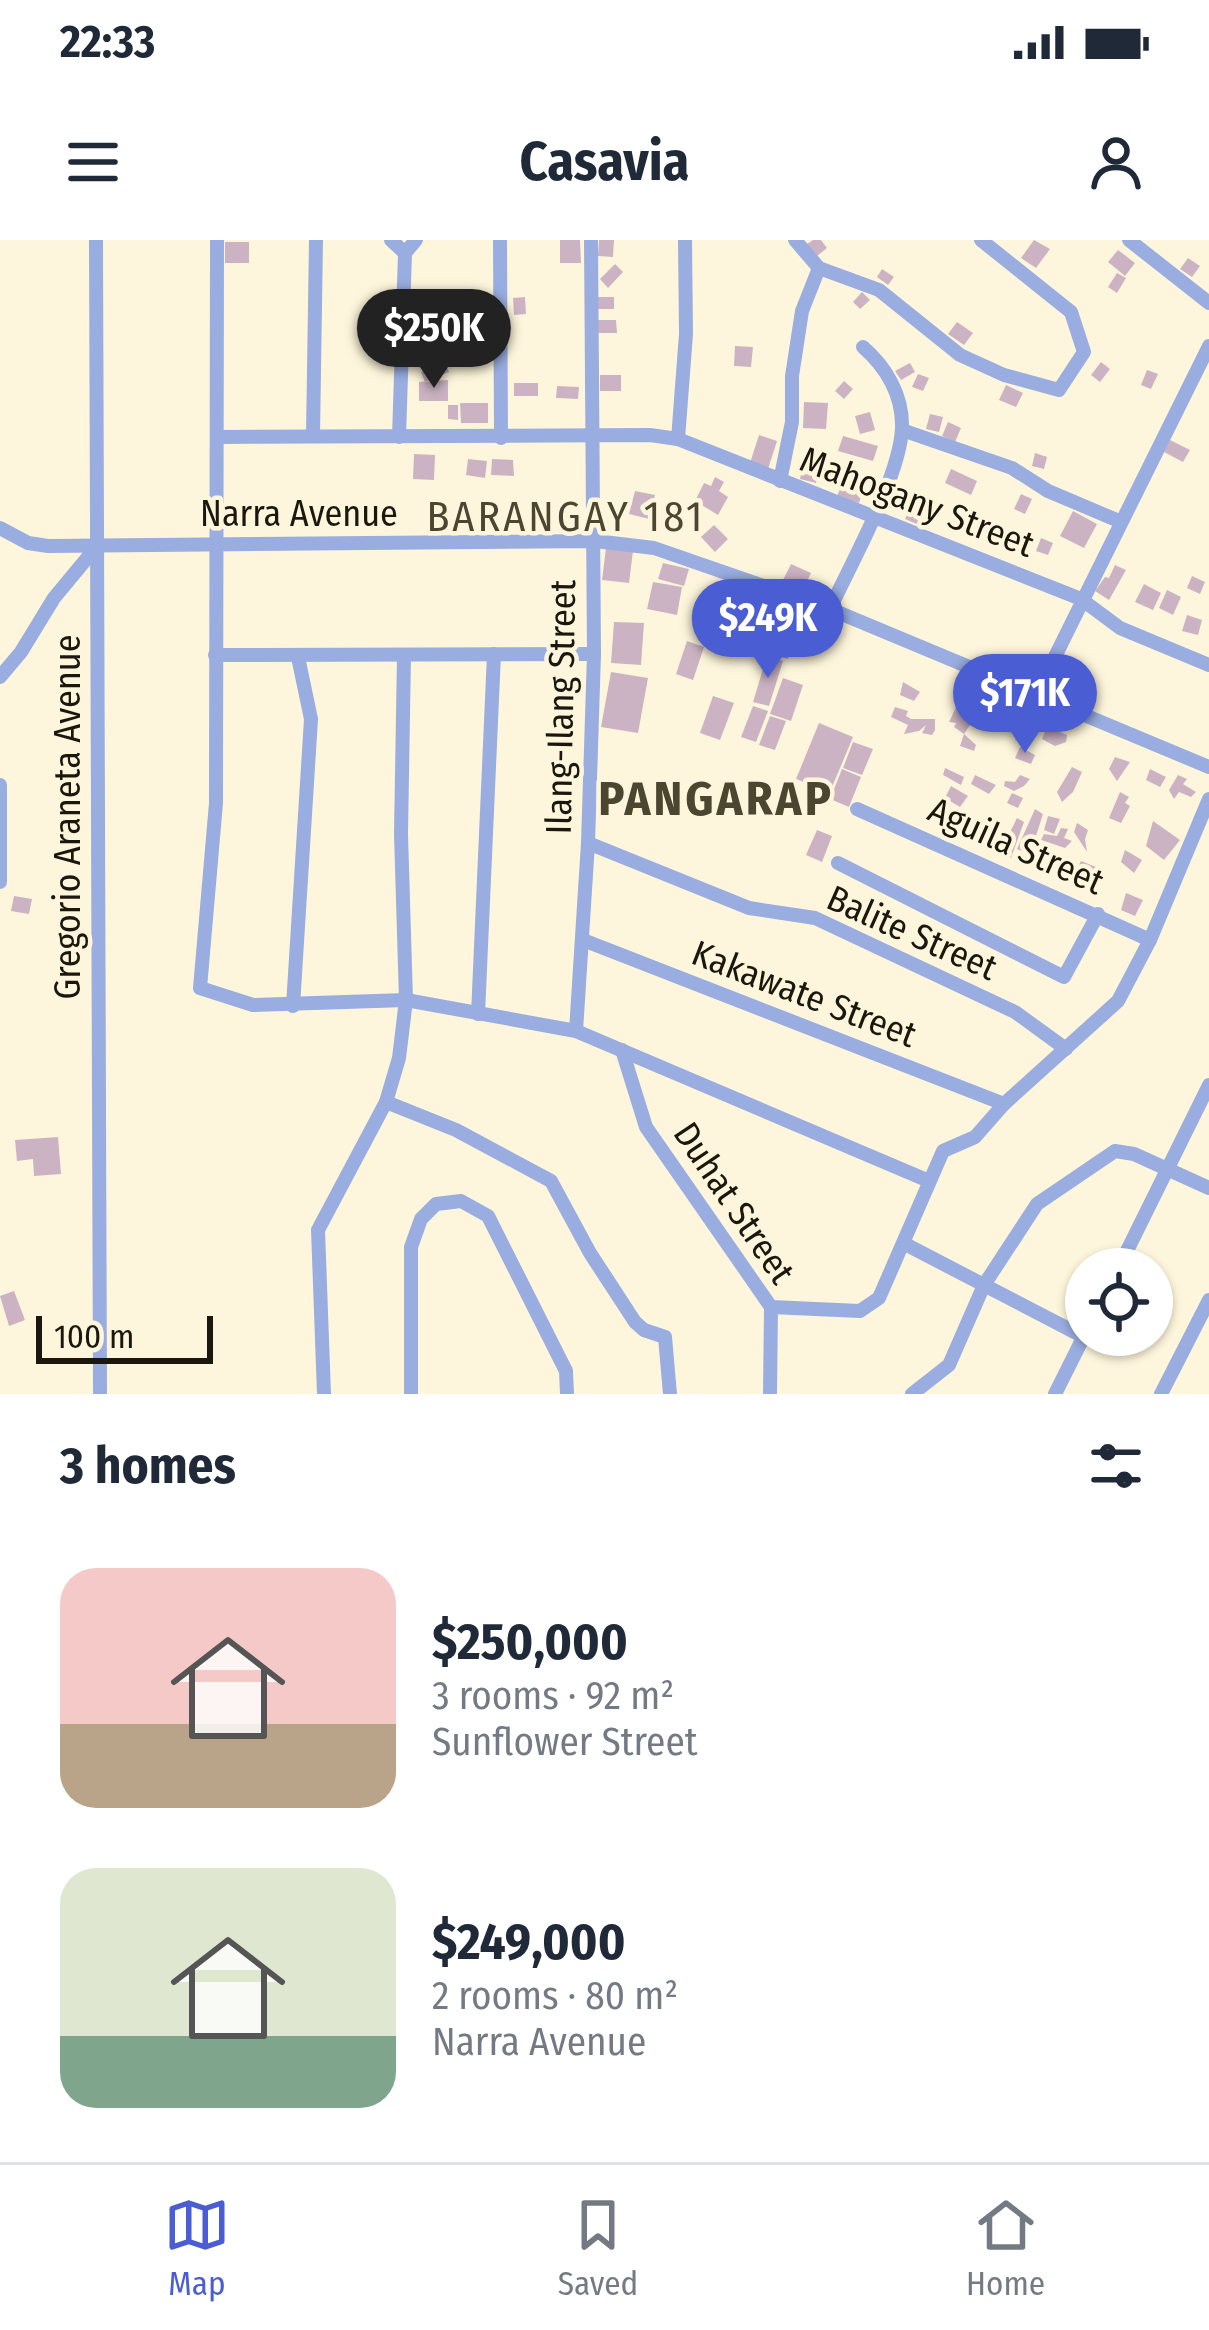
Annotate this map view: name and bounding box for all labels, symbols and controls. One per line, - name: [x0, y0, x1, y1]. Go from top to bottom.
- text: 22:33: [60, 15, 155, 69]
- icon: menu: [60, 129, 126, 195]
- icon: person: [1083, 129, 1149, 195]
- text: Casavia: [520, 130, 689, 194]
- pin: $250K: [350, 289, 518, 391]
- text: $250K: [384, 305, 484, 351]
- street label: Mahogany Street: [794, 437, 1040, 567]
- street label: Narra Avenue: [200, 492, 398, 536]
- district label: BARANGAY 181: [427, 492, 705, 542]
- street label: Ilang-Ilang Street: [537, 579, 585, 835]
- pin: $249K: [684, 579, 852, 681]
- text: $249K: [719, 595, 817, 641]
- street label: Gregorio Araneta Avenue: [46, 635, 90, 999]
- pin: $171K: [941, 654, 1109, 756]
- text: $171K: [980, 670, 1070, 716]
- district label: PANGARAP: [598, 770, 834, 828]
- street label: Aguila Street: [921, 788, 1111, 904]
- street label: Balite Street: [820, 876, 1004, 990]
- street label: Kakawate Street: [686, 931, 923, 1057]
- street label: Duhat Street: [664, 1114, 804, 1292]
- map controls: [1065, 1248, 1173, 1356]
- button: locate: [1065, 1248, 1173, 1356]
- scale bar: [36, 1310, 213, 1363]
- text: 100 m: [54, 1317, 134, 1357]
- icon: filters: [1083, 1433, 1149, 1499]
- text: 3 homes: [60, 1435, 236, 1497]
- text: $250,000: [432, 1611, 628, 1673]
- icon: home: [156, 1616, 300, 1760]
- text: 3 rooms · 92 m²: [432, 1673, 674, 1719]
- text: Sunflower Street: [432, 1719, 697, 1765]
- text: $249,000: [432, 1911, 626, 1973]
- icon: home: [156, 1916, 300, 2060]
- text: 2 rooms · 80 m²: [432, 1973, 678, 2019]
- text: Narra Avenue: [432, 2019, 646, 2065]
- tab: Map: [164, 2192, 230, 2304]
- tab: Saved: [558, 2192, 638, 2304]
- tab: Home: [966, 2192, 1045, 2304]

